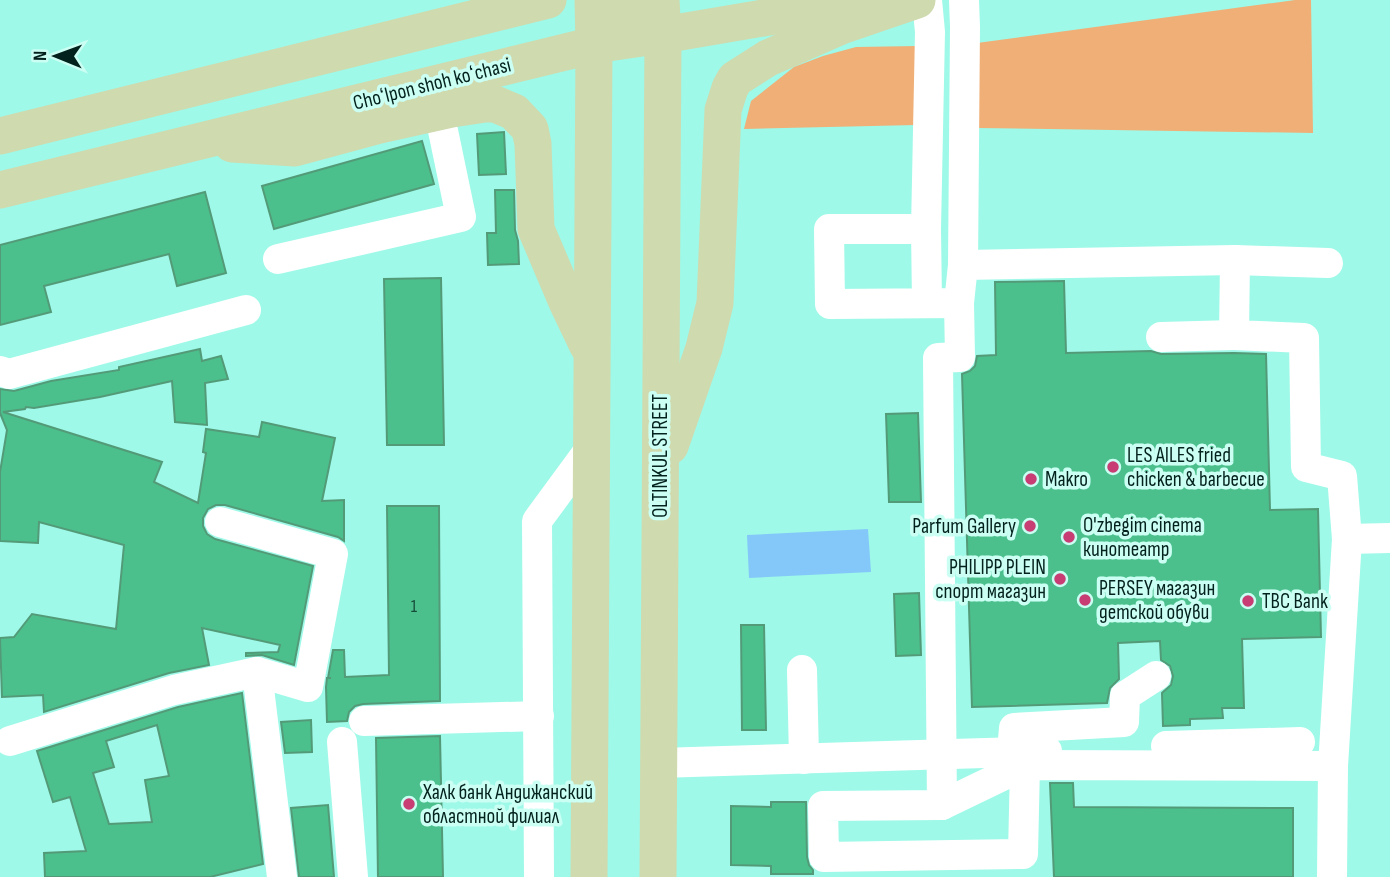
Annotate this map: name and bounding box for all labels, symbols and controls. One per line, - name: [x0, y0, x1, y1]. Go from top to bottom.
- north arrow: [21, 21, 91, 91]
- text: N: [29, 50, 52, 61]
- street label: Choʻlpon shoh koʻchasi: [351, 52, 513, 116]
- street label: OLTINKUL STREET: [648, 393, 673, 518]
- place label: LES AILES fried chicken & barbecue: [1127, 443, 1265, 492]
- marker: LES AILES fried chicken & barbecue: [1105, 459, 1121, 475]
- place label: Makro: [1045, 467, 1088, 492]
- marker: Makro: [1023, 471, 1039, 487]
- place label: O'zbegim cinema кинотеатр: [1083, 513, 1202, 562]
- place label: Parfum Gallery: [912, 514, 1016, 539]
- marker: Parfum Gallery: [1022, 518, 1038, 534]
- marker: O'zbegim cinema кинотеатр: [1061, 529, 1077, 545]
- place label: PHILIPP PLEIN спорт магазин: [935, 555, 1046, 604]
- marker: PHILIPP PLEIN спорт магазин: [1052, 571, 1068, 587]
- place label: PERSEY магазин детской обуви: [1099, 576, 1215, 625]
- place label: TBC Bank: [1262, 589, 1328, 614]
- marker: PERSEY магазин детской обуви: [1077, 592, 1093, 608]
- marker: TBC Bank: [1240, 593, 1256, 609]
- house number: 1: [411, 596, 418, 617]
- place label: Халк банк Андижанский областной филиал: [422, 780, 593, 829]
- marker: Халк банк Андижанский областной филиал: [401, 796, 417, 812]

